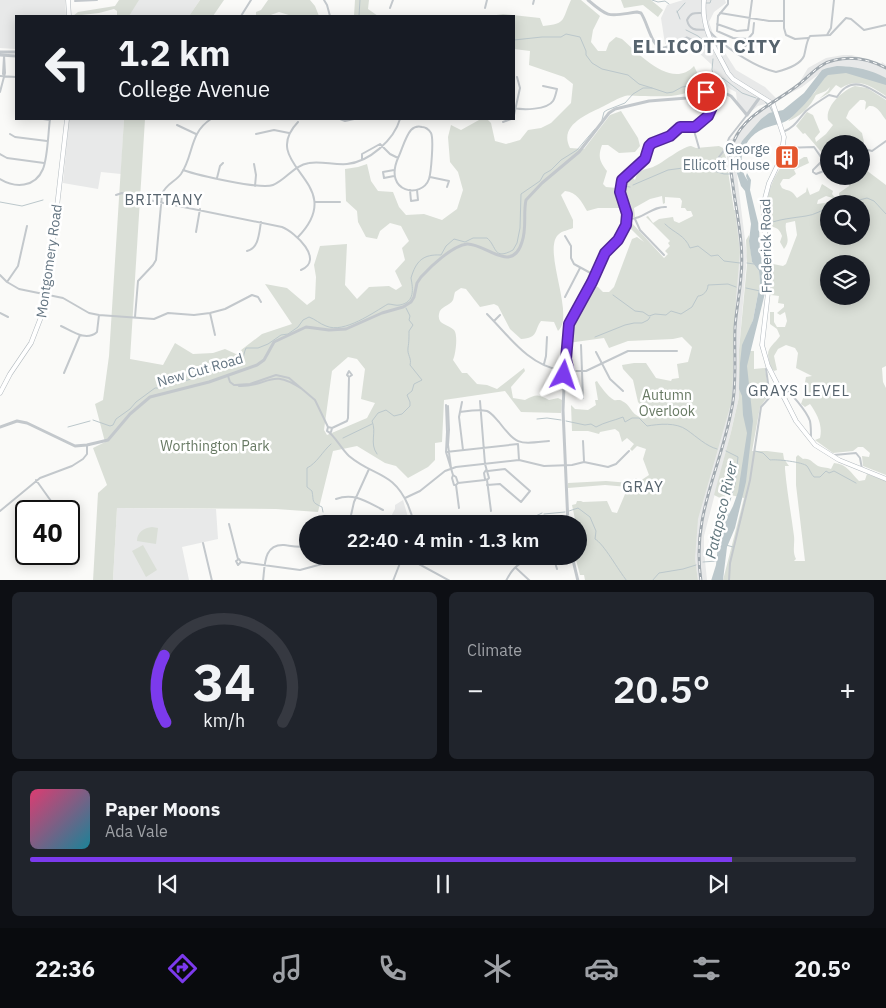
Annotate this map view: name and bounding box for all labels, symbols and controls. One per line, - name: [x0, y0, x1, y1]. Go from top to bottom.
- text: 1.2 km: [118, 30, 231, 76]
- district label: ELLICOTT CITY: [632, 34, 782, 58]
- icon: left: [35, 35, 100, 100]
- pin: [685, 71, 727, 113]
- text: College Avenue: [118, 74, 270, 103]
- icon: arrive: [692, 78, 720, 106]
- map controls: [820, 135, 870, 305]
- button: sound: [820, 135, 870, 185]
- place label: George Ellicott House: [683, 140, 770, 174]
- building icon: George Ellicott House: [774, 144, 800, 170]
- district label: BRITTANY: [125, 190, 203, 209]
- button: search: [820, 195, 870, 245]
- street label: Frederick Road: [756, 199, 776, 293]
- street label: Montgomery Road: [32, 203, 66, 319]
- button: layers: [820, 255, 870, 305]
- position arrow: [537, 348, 589, 400]
- street label: New Cut Road: [155, 349, 245, 391]
- district label: GRAYS LEVEL: [748, 381, 850, 400]
- park label: Autumn Overlook: [639, 386, 696, 420]
- park label: Worthington Park: [160, 437, 270, 455]
- water label: Patapsco River: [701, 459, 742, 560]
- district label: GRAY: [622, 477, 664, 496]
- speed limit sign: 40: [15, 500, 80, 565]
- text: 22:40 · 4 min · 1.3 km: [347, 528, 539, 552]
- text: Climate: [467, 640, 522, 660]
- text: 34: [193, 648, 256, 715]
- text: 20.5°: [613, 664, 710, 713]
- text: −: [467, 671, 484, 708]
- text: +: [839, 671, 856, 708]
- text: km/h: [204, 709, 246, 732]
- text: Paper Moons: [105, 797, 220, 821]
- text: Ada Vale: [105, 821, 168, 841]
- icon: previous: [154, 870, 182, 898]
- icon: pause: [429, 870, 457, 898]
- icon: next: [704, 870, 732, 898]
- icon: directions: [165, 951, 200, 986]
- icon: music: [270, 951, 305, 986]
- icon: phone: [375, 951, 410, 986]
- icon: climate: [480, 951, 515, 986]
- icon: car: [584, 951, 619, 986]
- icon: filters: [689, 951, 724, 986]
- text: 22:36: [35, 954, 95, 983]
- text: 20.5°: [794, 954, 851, 983]

